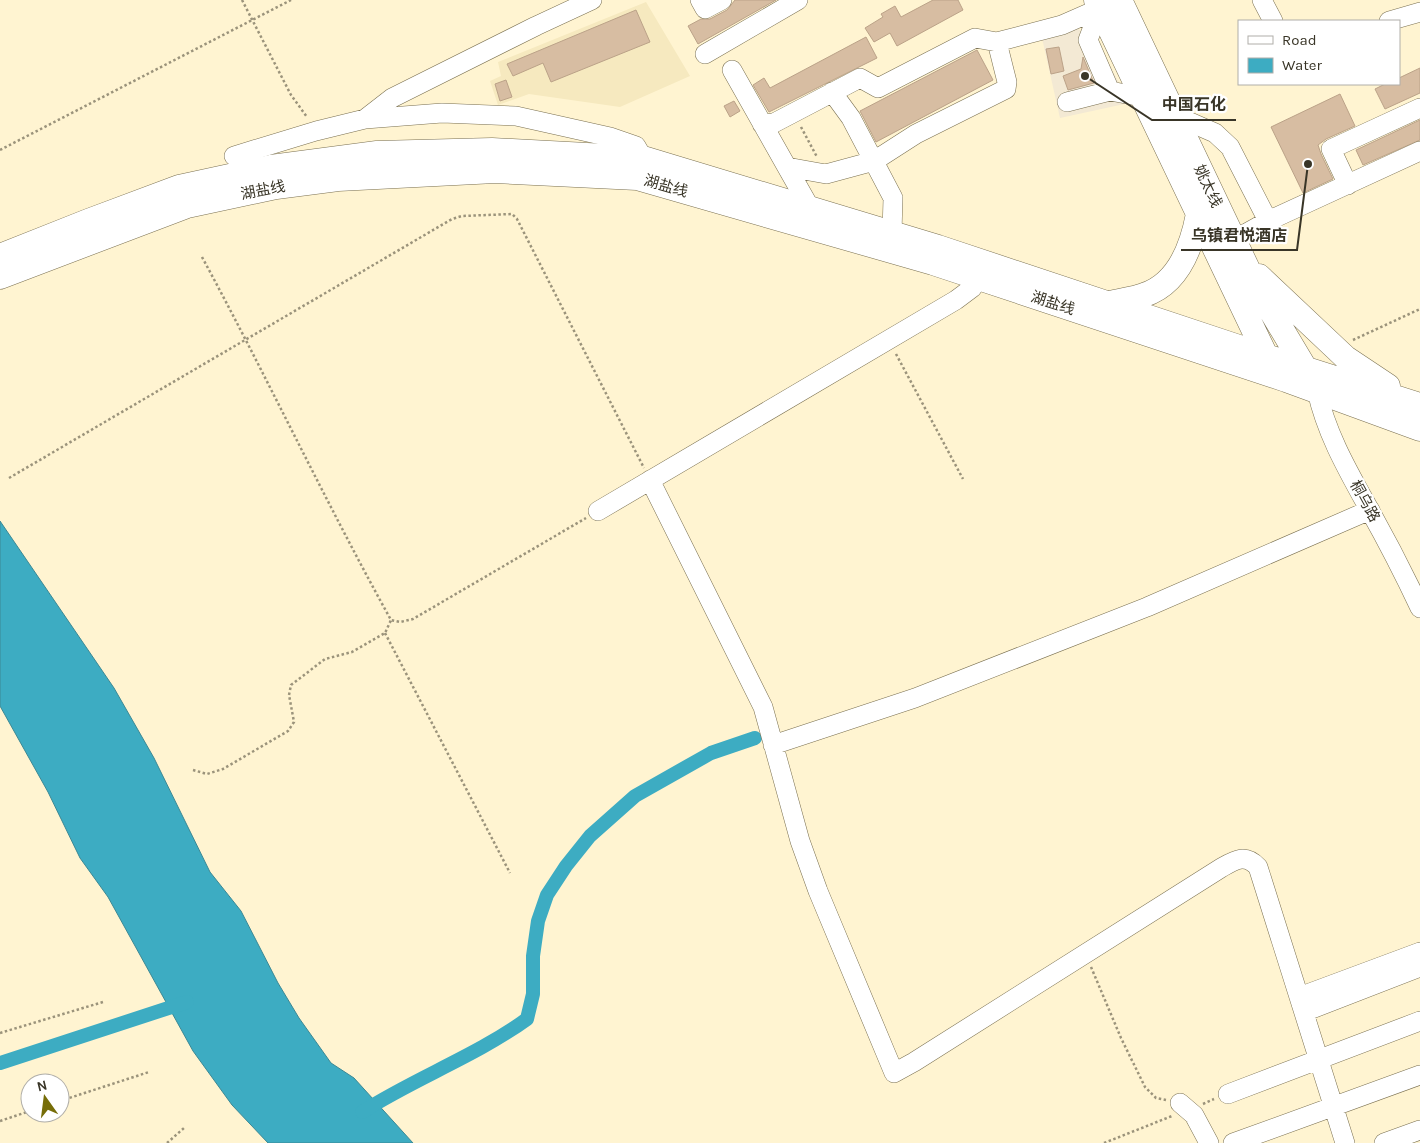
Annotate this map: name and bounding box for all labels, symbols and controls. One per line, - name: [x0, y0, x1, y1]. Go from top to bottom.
- legend: [1238, 20, 1400, 85]
- text: Road: [1282, 31, 1317, 49]
- text: Water: [1282, 56, 1323, 74]
- callout: 中国石化: [1152, 89, 1236, 120]
- text: 中国石化: [1162, 95, 1226, 114]
- street label: 姚太线: [1190, 162, 1226, 210]
- street label: 湖盐线: [642, 171, 690, 201]
- street label: 湖盐线: [239, 177, 287, 203]
- callout: 乌镇君悦酒店: [1181, 219, 1297, 250]
- text: 乌镇君悦酒店: [1191, 226, 1287, 245]
- street label: 湖盐线: [1029, 287, 1077, 319]
- street label: 桐乌路: [1346, 477, 1384, 525]
- north arrow: [20, 1073, 70, 1123]
- text: N: [35, 1076, 49, 1095]

